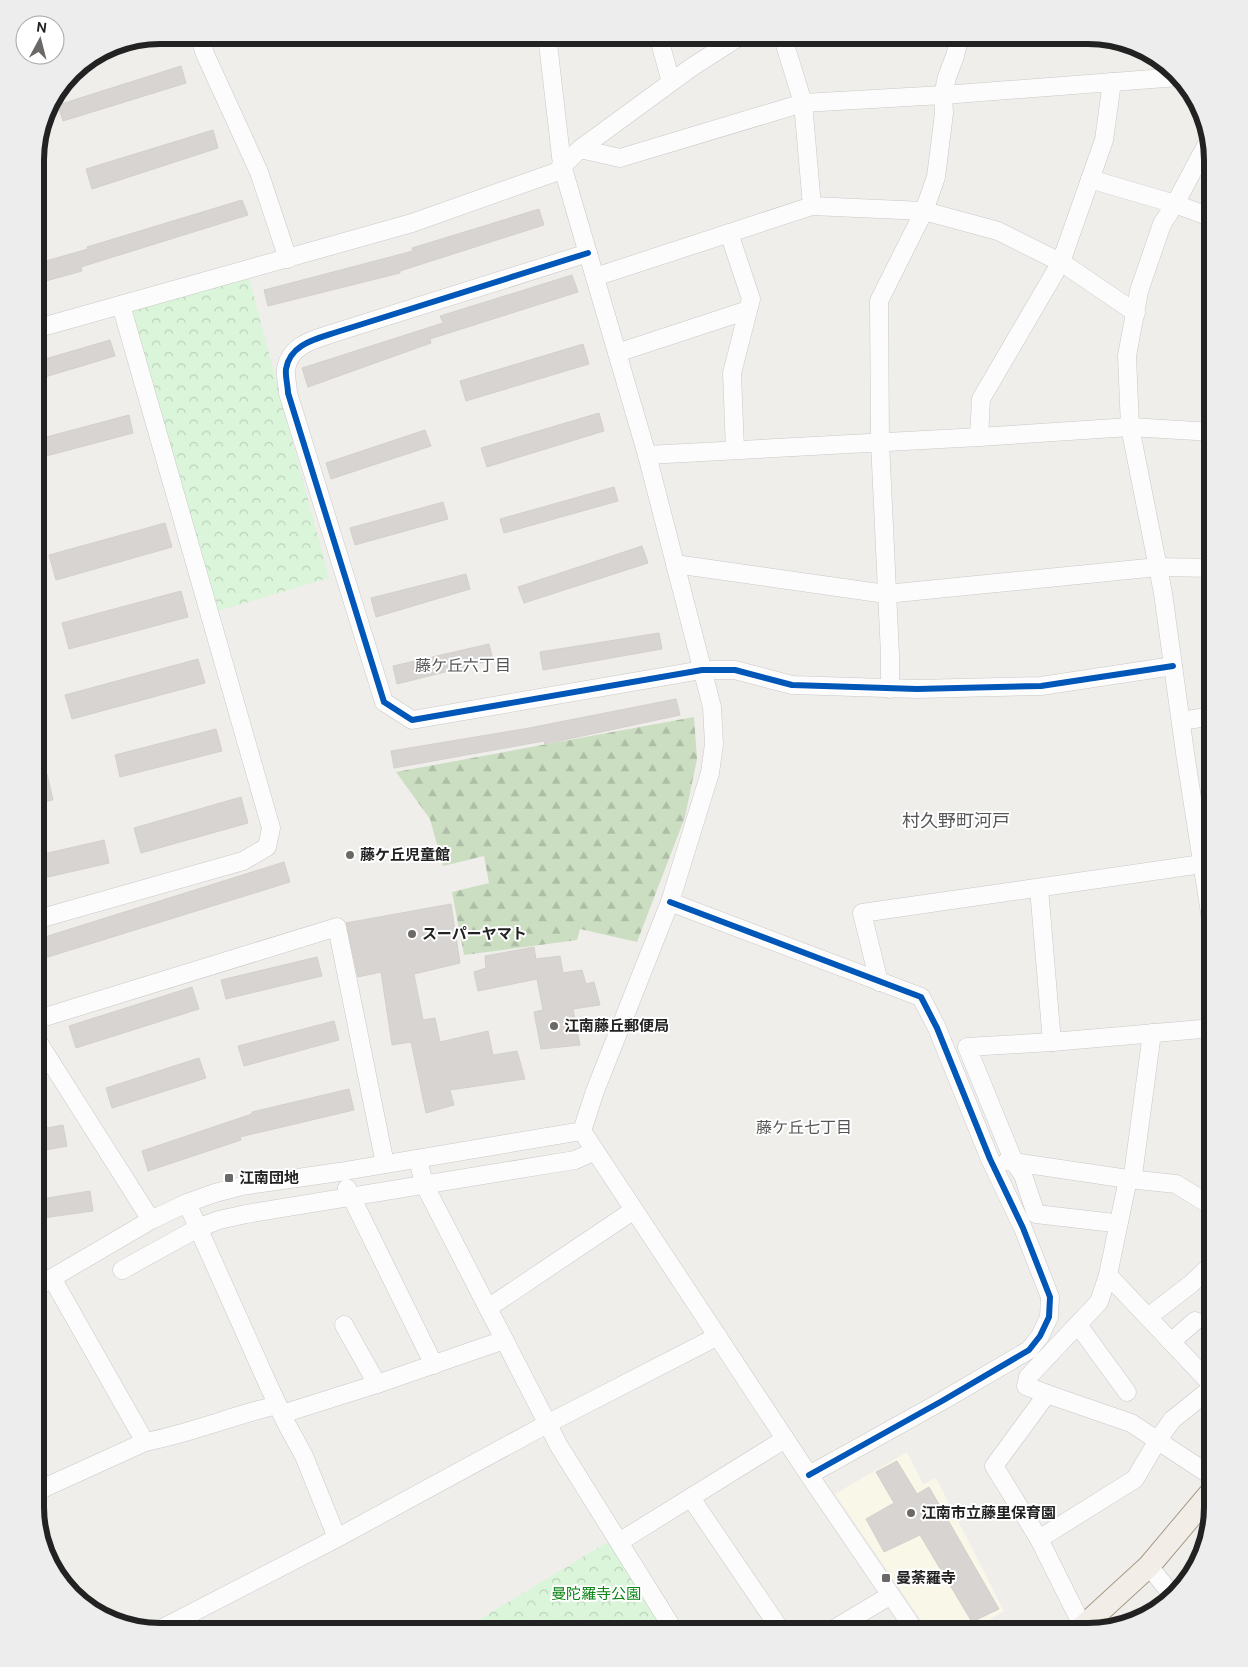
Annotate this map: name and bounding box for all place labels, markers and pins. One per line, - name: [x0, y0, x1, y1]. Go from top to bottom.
- place label: 藤ケ丘児童館: [360, 845, 450, 865]
- marker: 藤ケ丘児童館: [344, 849, 356, 861]
- place label: スーパーヤマト: [422, 924, 527, 944]
- marker: スーパーヤマト: [406, 928, 418, 940]
- place label: 江南藤丘郵便局: [564, 1016, 669, 1036]
- marker: 江南藤丘郵便局: [548, 1020, 560, 1032]
- place label: 江南団地: [239, 1168, 299, 1188]
- marker: 江南団地: [223, 1172, 235, 1184]
- place label: 江南市立藤里保育園: [921, 1503, 1056, 1523]
- marker: 江南市立藤里保育園: [905, 1507, 917, 1519]
- place label: 曼荼羅寺: [896, 1568, 956, 1588]
- marker: 曼荼羅寺: [880, 1572, 892, 1584]

